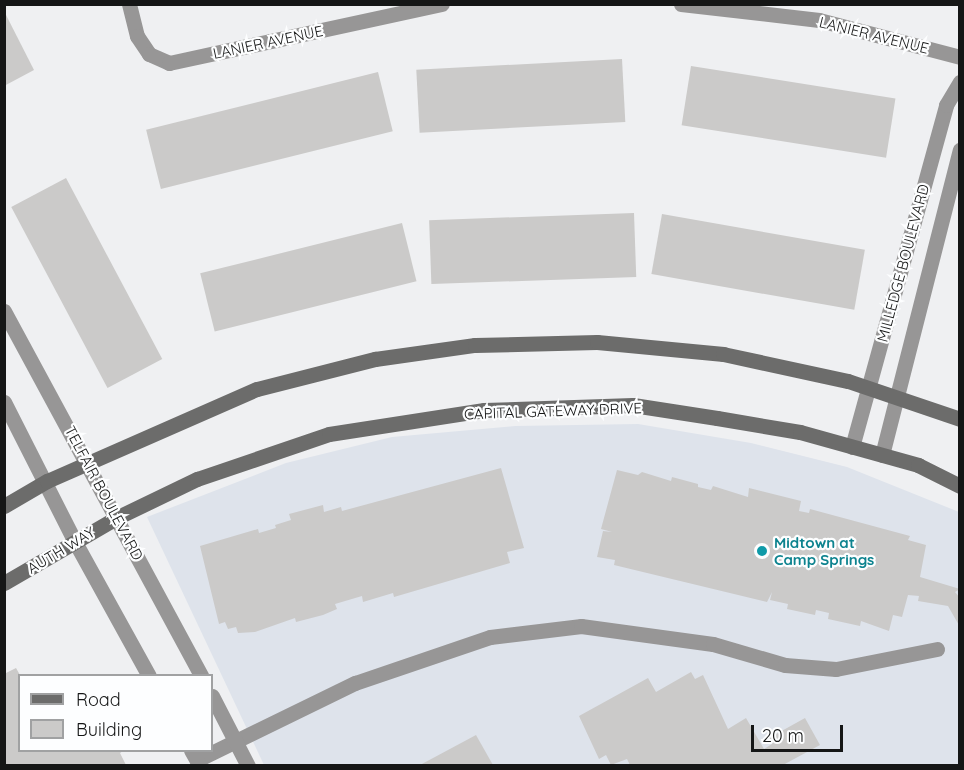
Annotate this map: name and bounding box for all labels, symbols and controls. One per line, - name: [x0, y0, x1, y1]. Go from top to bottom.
- street label: LANIER AVENUE: [817, 13, 931, 57]
- street label: LANIER AVENUE: [211, 22, 325, 62]
- street label: MILLEDGE BOULEVARD: [873, 182, 933, 344]
- street label: CAPITAL GATEWAY DRIVE: [464, 399, 642, 423]
- street label: TELFAIR BOULEVARD: [61, 423, 147, 563]
- street label: AUTH WAY: [24, 523, 98, 577]
- place label: Midtown at Camp Springs: [774, 533, 874, 568]
- marker: Midtown at Camp Springs: [755, 544, 769, 558]
- legend: [18, 674, 213, 752]
- text: Road: [76, 688, 121, 711]
- scale bar: [754, 713, 846, 751]
- text: Building: [76, 718, 142, 741]
- text: 20 m: [762, 724, 804, 747]

